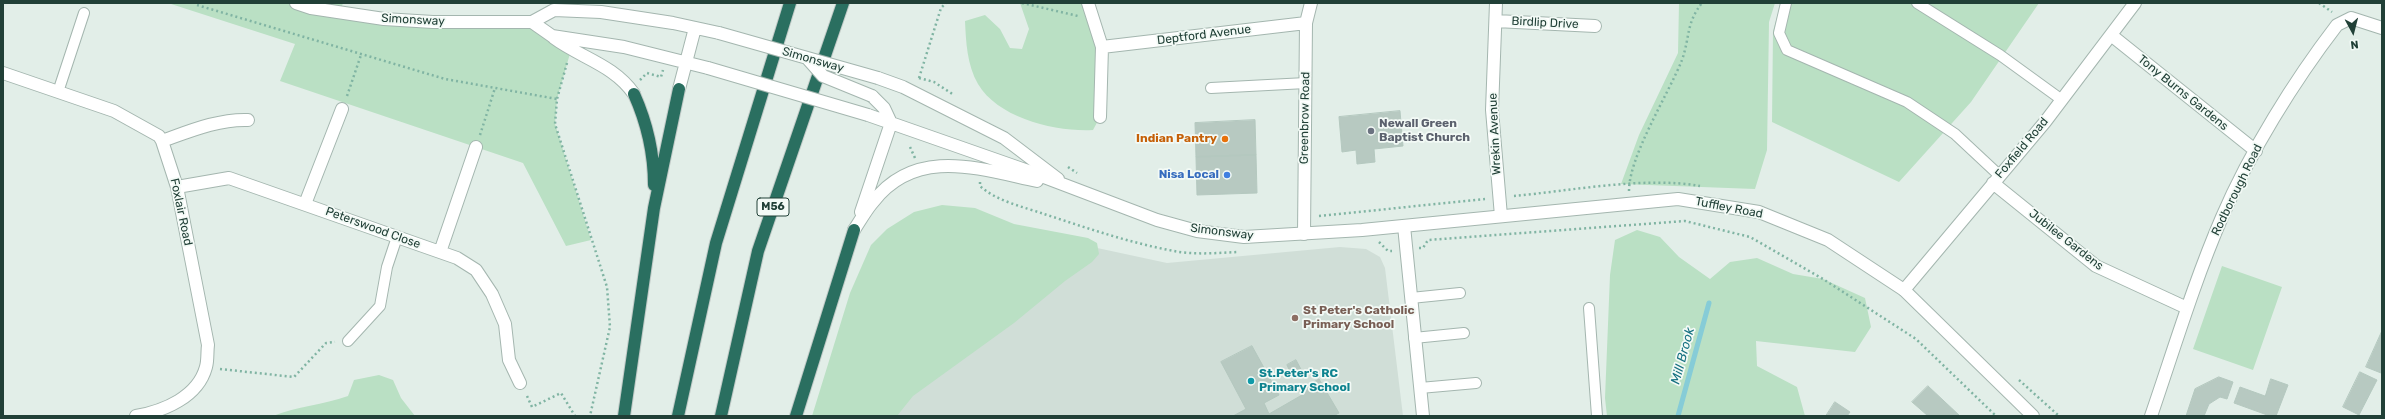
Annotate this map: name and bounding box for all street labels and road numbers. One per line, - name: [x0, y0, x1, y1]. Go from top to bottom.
- street label: Simonsway: [381, 11, 445, 29]
- street label: Birdlip Drive: [1511, 14, 1579, 32]
- street label: Deptford Avenue: [1156, 22, 1252, 48]
- street label: Simonsway: [780, 44, 846, 76]
- street label: Tony Burns Gardens: [2135, 52, 2231, 134]
- street label: Greenbrow Road: [1297, 72, 1313, 164]
- street label: Wrekin Avenue: [1486, 93, 1504, 175]
- street label: Foxfield Road: [1992, 115, 2052, 181]
- street label: Rodborough Road: [2209, 142, 2265, 238]
- street label: Foxlair Road: [167, 177, 195, 247]
- street label: Tuffley Road: [1694, 194, 1764, 222]
- road number: M56: [757, 198, 789, 216]
- street label: Peterswood Close: [323, 204, 423, 252]
- street label: Jubilee Gardens: [2026, 206, 2106, 274]
- street label: Simonsway: [1190, 221, 1254, 243]

